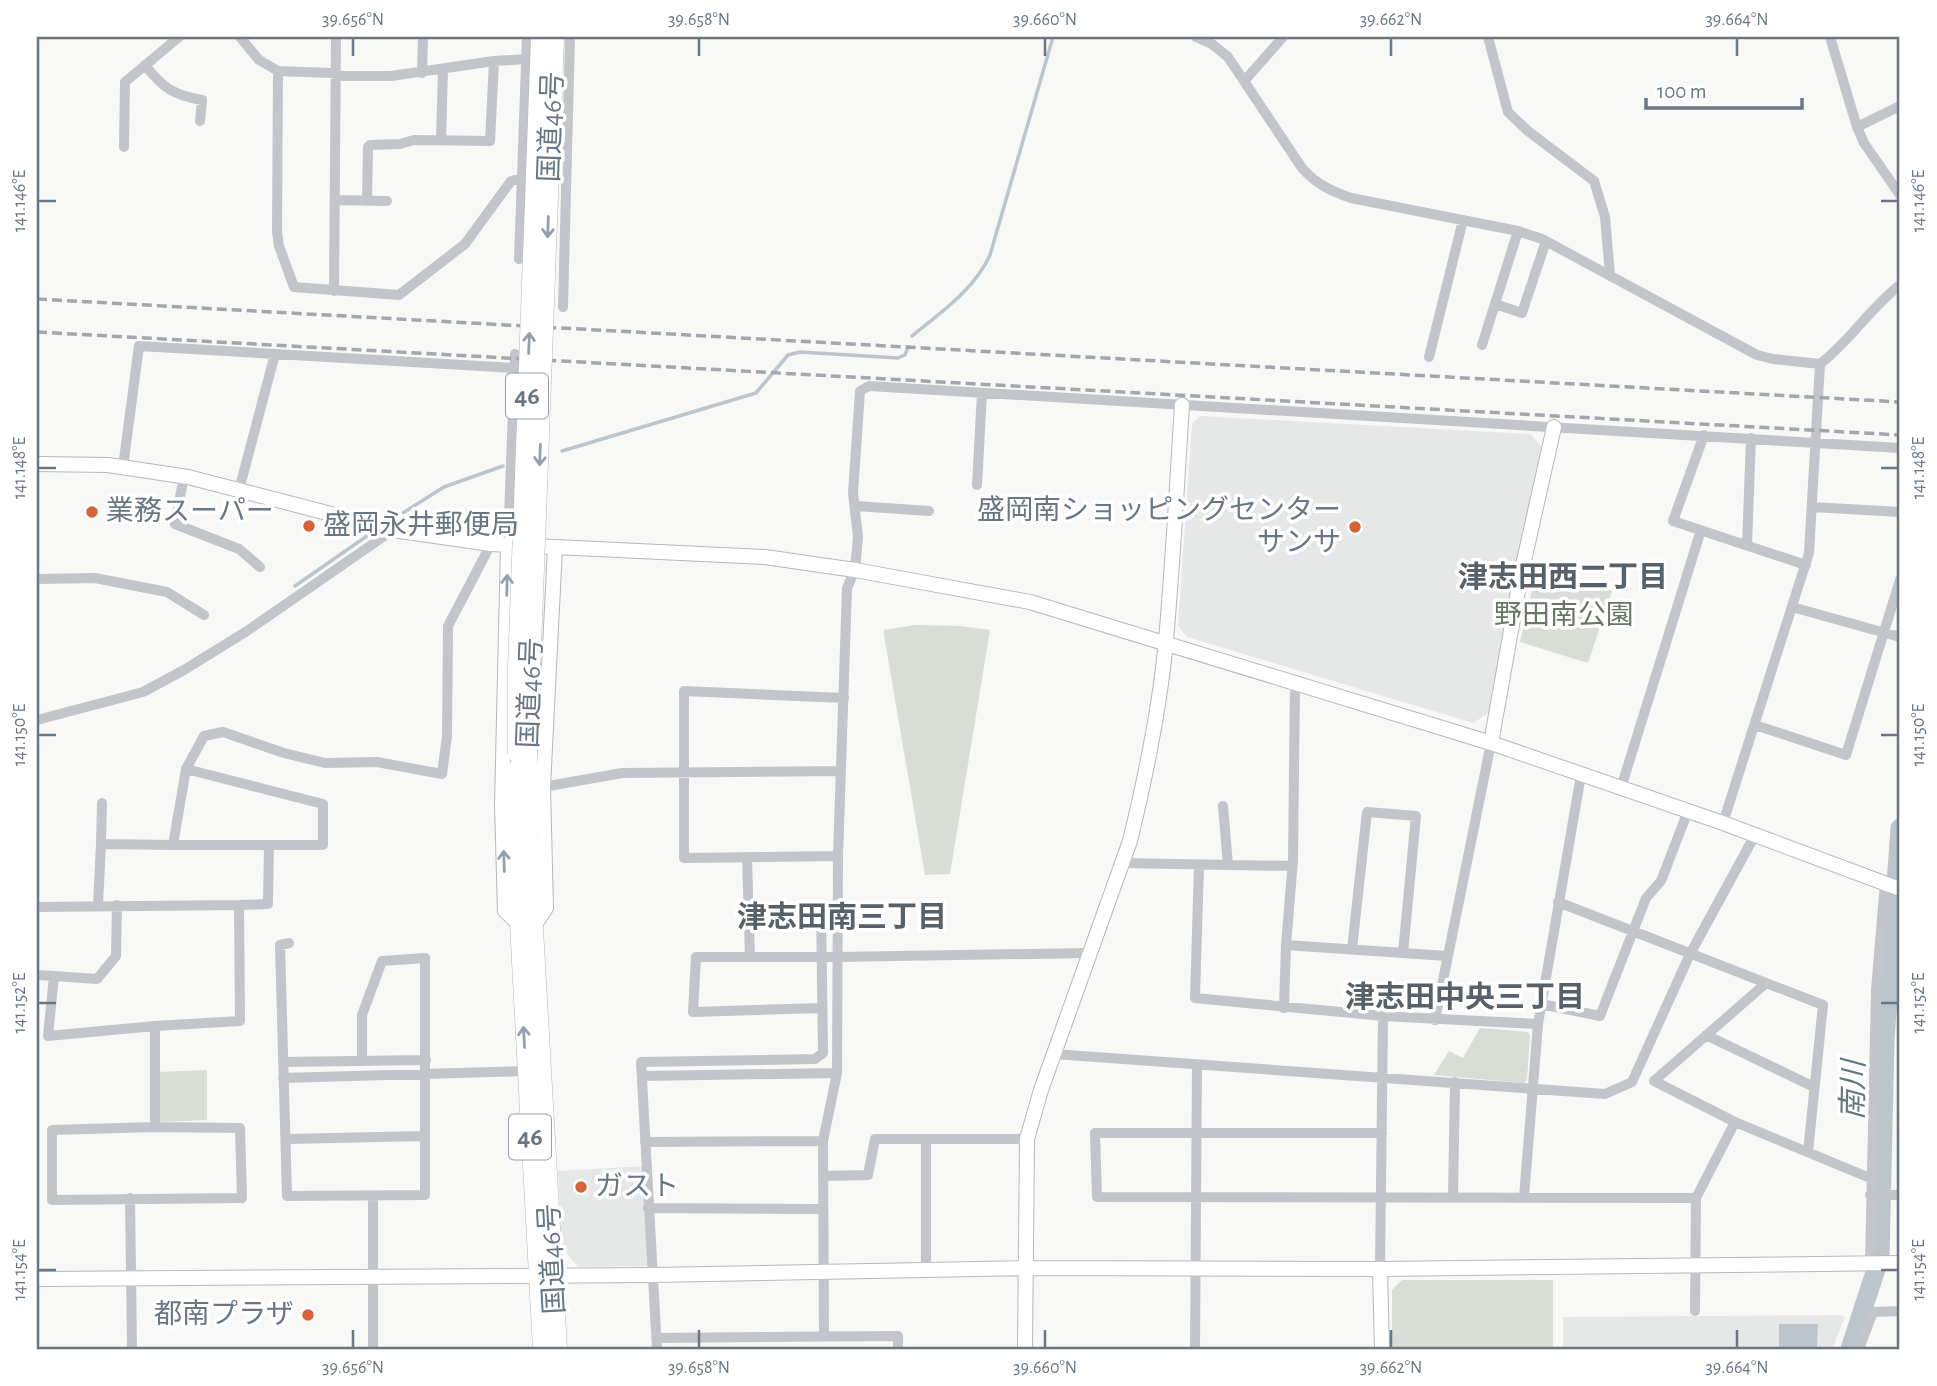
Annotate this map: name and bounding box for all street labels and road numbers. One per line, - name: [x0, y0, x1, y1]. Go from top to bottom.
- street label: 国道46号: [534, 71, 568, 183]
- road number: 46: [506, 374, 548, 418]
- street label: 国道46号: [513, 637, 547, 749]
- road number: 46: [509, 1114, 551, 1160]
- street label: 国道46号: [534, 1203, 570, 1315]

